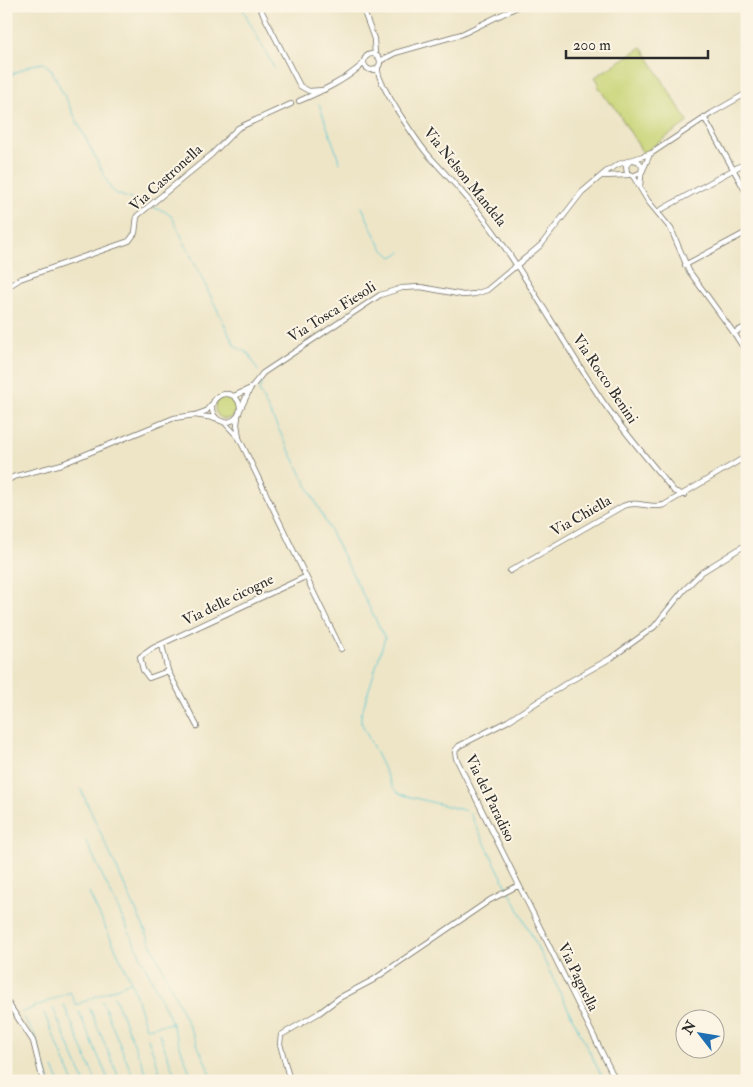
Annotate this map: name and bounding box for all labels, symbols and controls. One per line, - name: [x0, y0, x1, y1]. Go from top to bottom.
- scale bar: [566, 28, 708, 60]
- text: 200 m: [573, 36, 611, 55]
- street label: Via Nelson Mandela: [419, 124, 511, 231]
- street label: Via Castronella: [126, 140, 207, 216]
- street label: Via Tosca Fiesoli: [284, 277, 380, 347]
- street label: Via Rocco Benini: [568, 331, 642, 427]
- street label: Via Chiella: [547, 491, 615, 541]
- street label: Via delle cicogne: [179, 570, 277, 630]
- street label: Via del Paradiso: [461, 751, 519, 845]
- street label: Via Pagnella: [553, 940, 603, 1015]
- north arrow: [676, 1010, 726, 1060]
- text: N: [678, 1017, 700, 1038]

